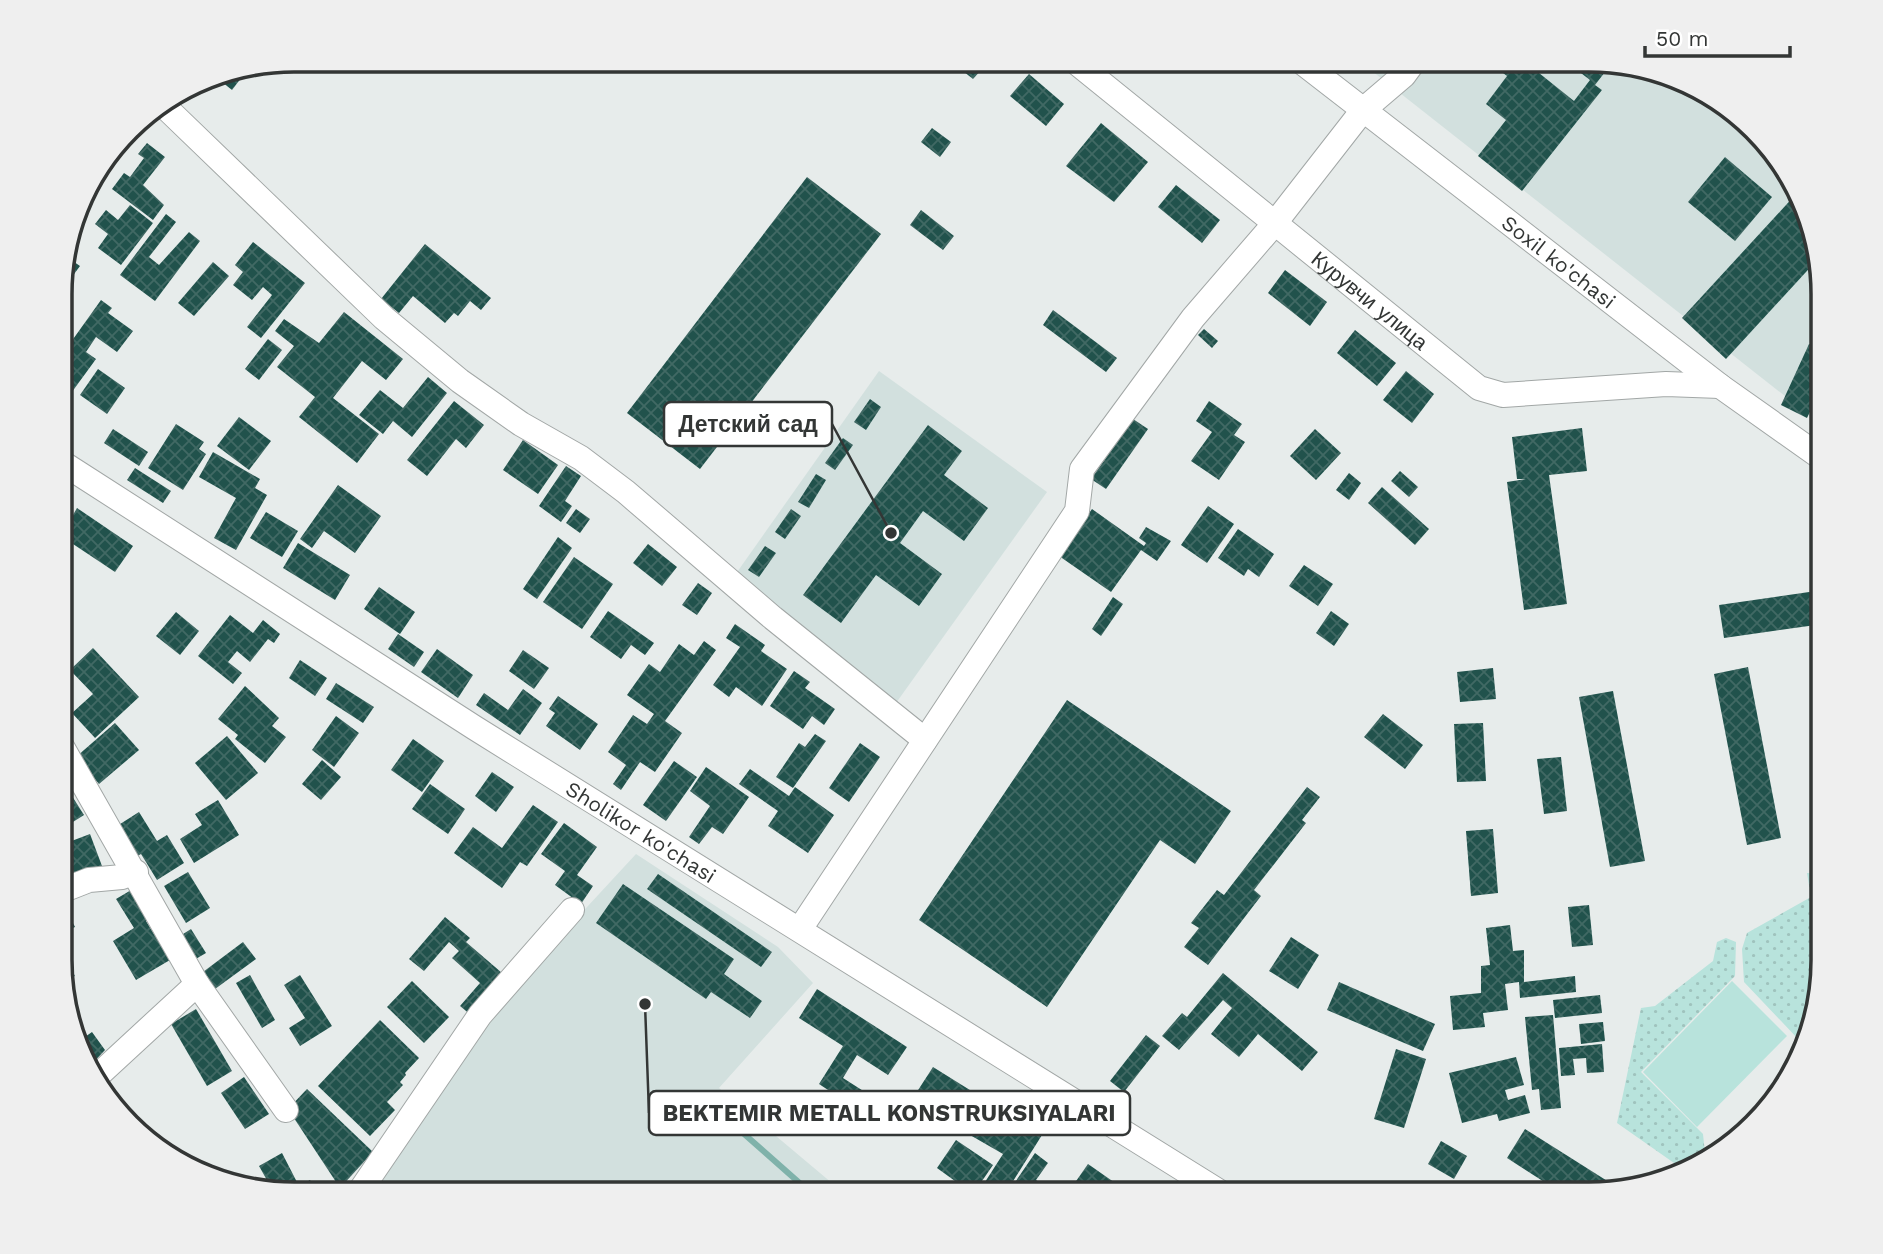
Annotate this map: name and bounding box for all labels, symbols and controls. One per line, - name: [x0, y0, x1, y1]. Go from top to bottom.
- scale bar: [1645, 14, 1790, 58]
- text: 50 m: [1656, 26, 1708, 51]
- street label: Soxil ko'chasi: [1497, 210, 1621, 313]
- street label: Курувчи улица: [1307, 246, 1434, 355]
- callout: Детский сад: [664, 402, 832, 446]
- text: Детский сад: [678, 411, 818, 438]
- street label: Sholikor ko'chasi: [562, 775, 721, 888]
- callout: BEKTEMIR METALL KONSTRUKSIYALARI: [649, 1091, 1130, 1135]
- text: BEKTEMIR METALL KONSTRUKSIYALARI: [662, 1100, 1116, 1127]

